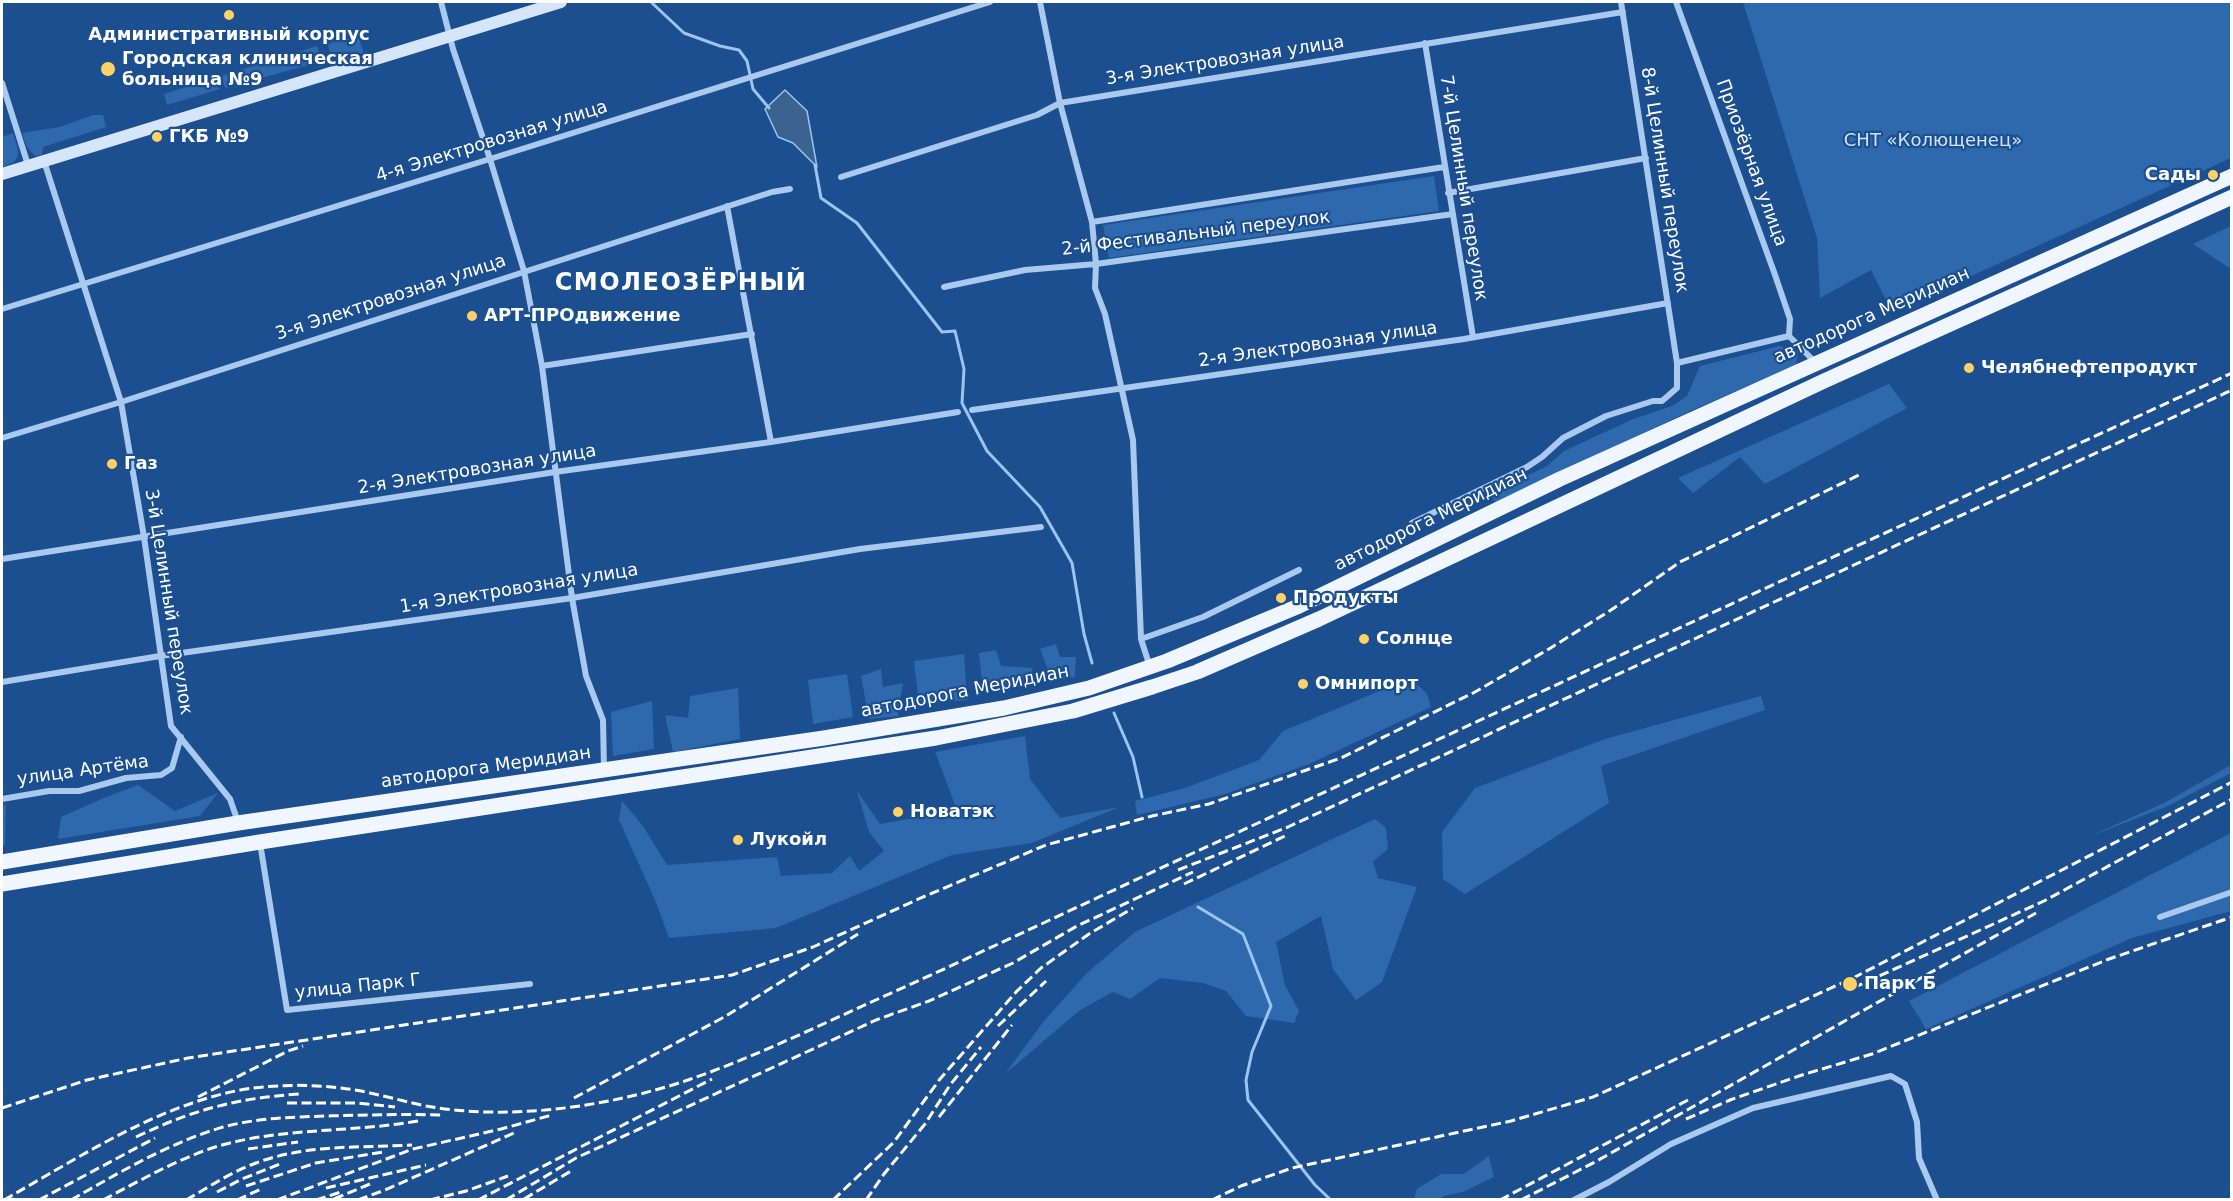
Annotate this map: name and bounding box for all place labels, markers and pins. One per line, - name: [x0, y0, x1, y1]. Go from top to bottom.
- marker: Административный корпус: [222, 8, 236, 22]
- place label: Административный корпус: [88, 24, 370, 46]
- place label: Городская клиническая больница №9: [122, 48, 373, 90]
- marker: Городская клиническая больница №9: [99, 60, 117, 78]
- place label: ГКБ №9: [169, 126, 249, 148]
- marker: ГКБ №9: [150, 130, 164, 144]
- place label: Сады: [2145, 164, 2201, 186]
- marker: Сады: [2206, 168, 2220, 182]
- place label: АРТ-ПРОдвижение: [484, 305, 680, 327]
- marker: АРТ-ПРОдвижение: [465, 309, 479, 323]
- place label: Челябнефтепродукт: [1981, 357, 2197, 379]
- marker: Челябнефтепродукт: [1962, 361, 1976, 375]
- place label: Газ: [124, 453, 158, 475]
- marker: Газ: [105, 457, 119, 471]
- place label: Продукты: [1293, 587, 1399, 609]
- marker: Продукты: [1274, 591, 1288, 605]
- place label: Солнце: [1376, 628, 1453, 650]
- marker: Солнце: [1357, 632, 1371, 646]
- place label: Омнипорт: [1315, 673, 1418, 695]
- marker: Омнипорт: [1296, 677, 1310, 691]
- place label: Новатэк: [910, 801, 994, 823]
- marker: Новатэк: [891, 805, 905, 819]
- place label: Лукойл: [750, 829, 827, 851]
- marker: Лукойл: [731, 833, 745, 847]
- place label: Парк Б: [1864, 973, 1936, 995]
- marker: Парк Б: [1841, 975, 1859, 993]

